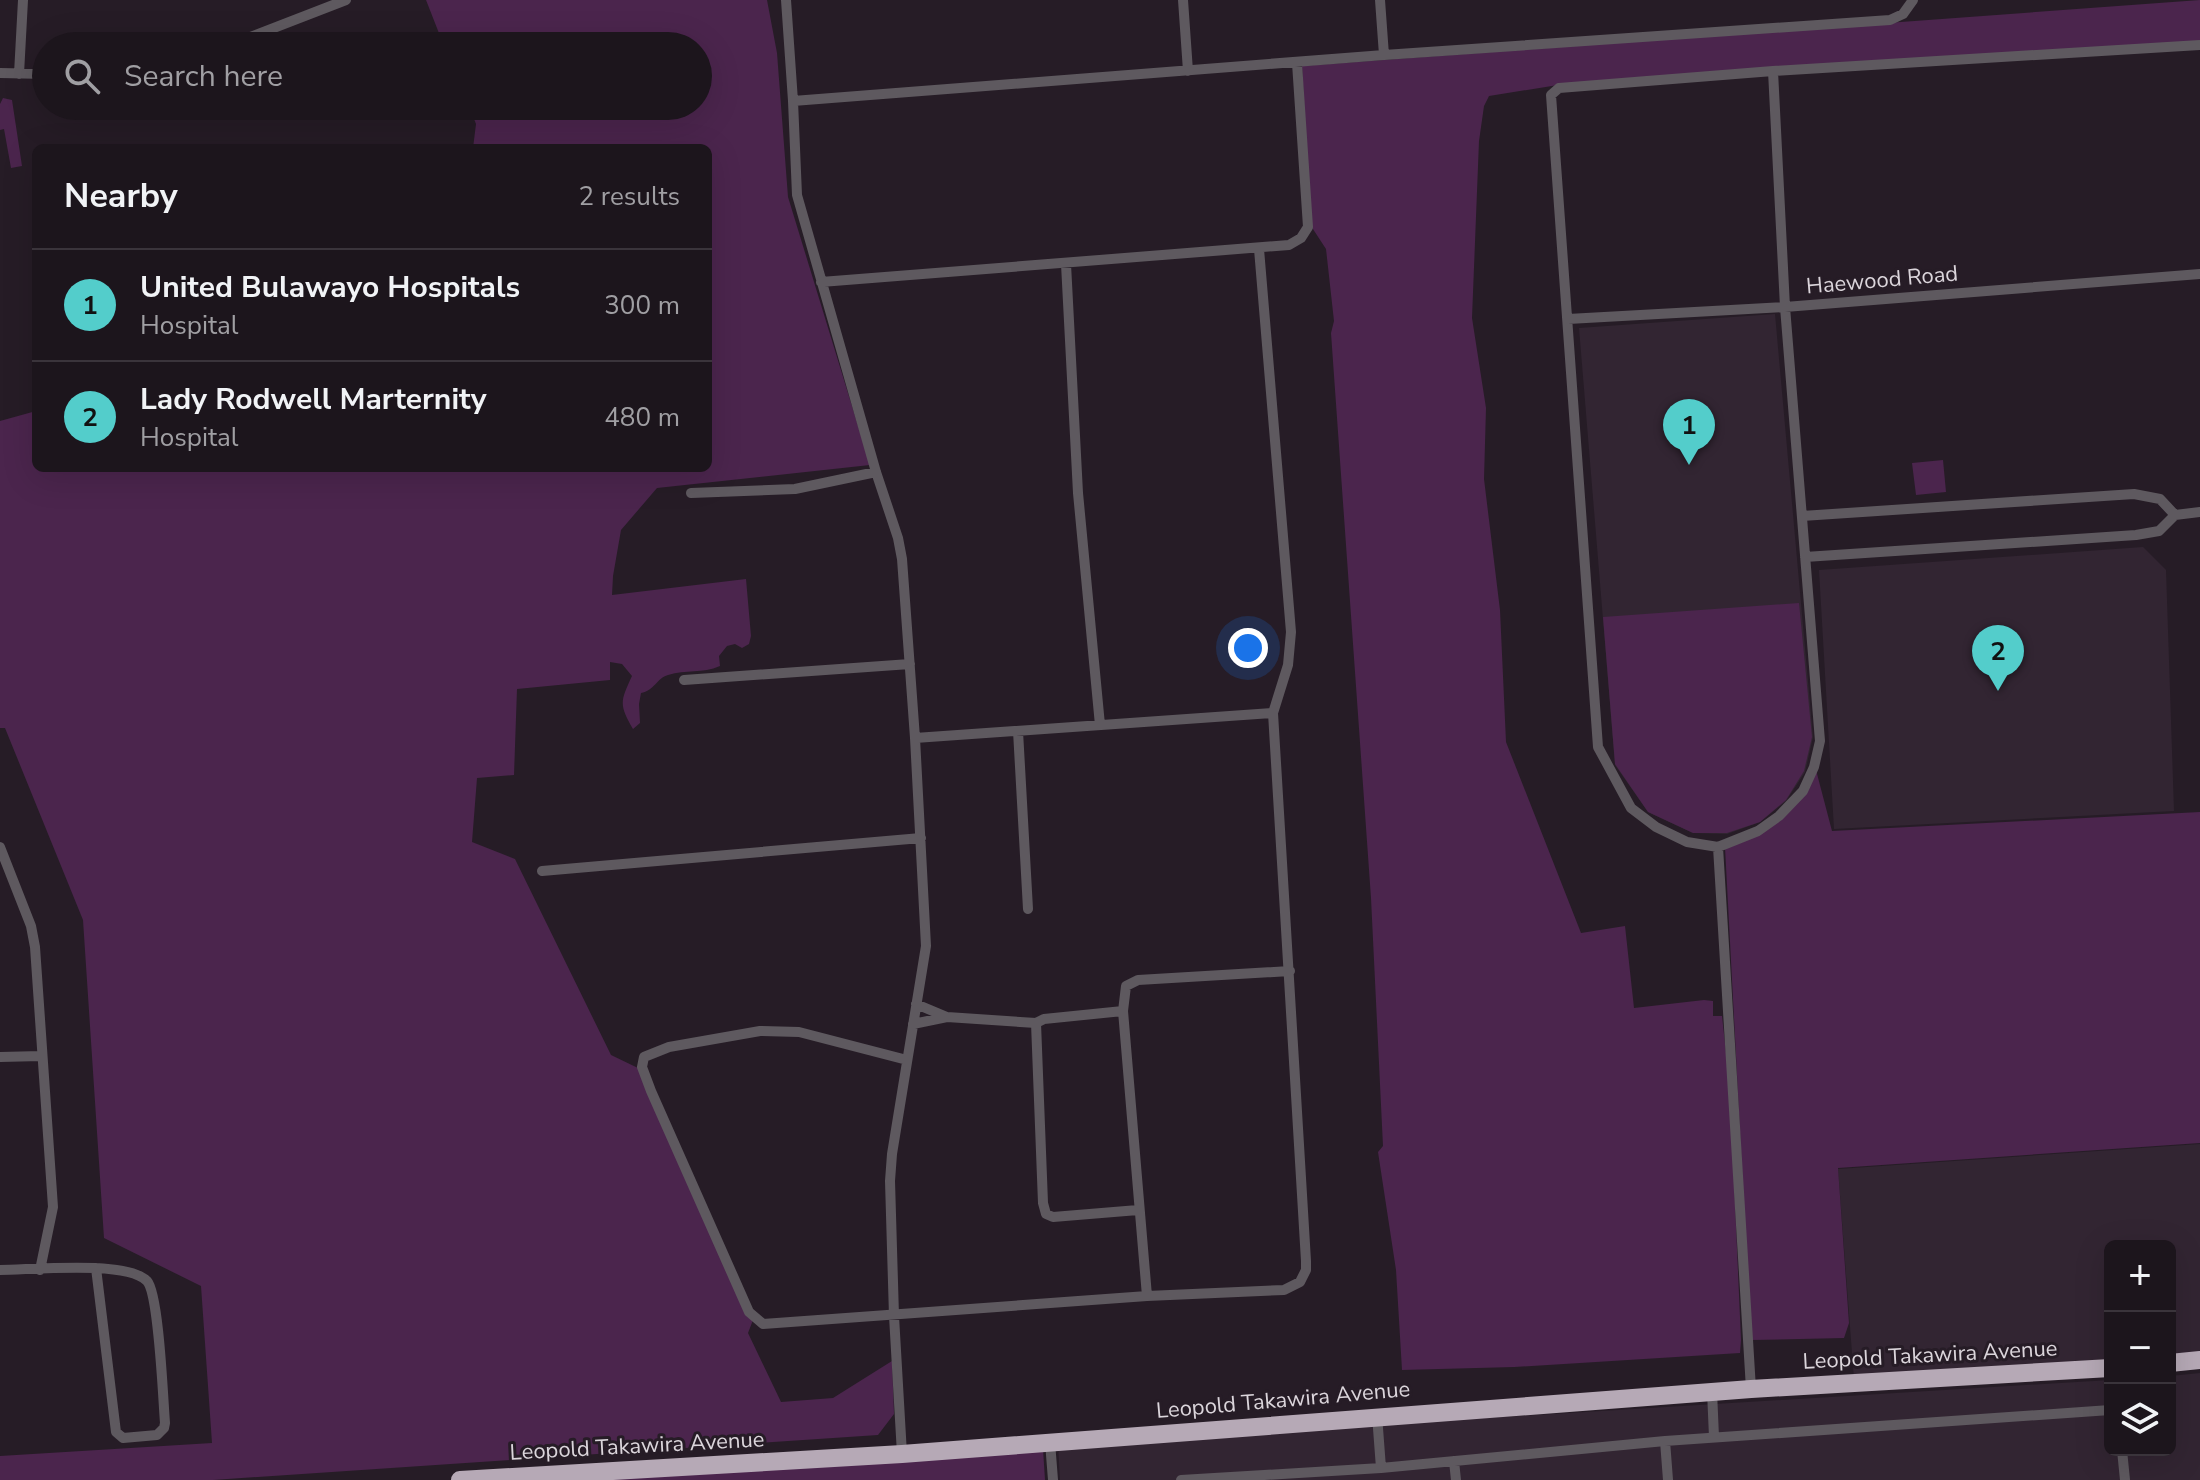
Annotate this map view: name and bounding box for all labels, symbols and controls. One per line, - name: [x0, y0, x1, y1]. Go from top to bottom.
- search box: [32, 32, 712, 120]
- icon: search: [60, 54, 104, 98]
- text: Search here: [124, 56, 283, 97]
- text: Nearby: [64, 173, 178, 219]
- text: 2 results: [579, 179, 680, 214]
- street label: Haewood Road: [1805, 258, 1959, 302]
- text: United Bulawayo Hospitals: [140, 267, 520, 308]
- text: 1: [82, 288, 98, 323]
- text: 300 m: [604, 288, 680, 323]
- text: Hospital: [140, 308, 239, 343]
- text: Lady Rodwell Marternity: [140, 379, 487, 420]
- pin: 1: [1663, 399, 1715, 465]
- text: 2: [82, 400, 98, 435]
- text: 480 m: [604, 400, 680, 435]
- text: Hospital: [140, 420, 239, 455]
- pin: 2: [1972, 625, 2024, 691]
- your location: [1228, 628, 1268, 668]
- map controls: [2104, 1240, 2176, 1456]
- button: +: [2104, 1240, 2176, 1312]
- button: −: [2104, 1312, 2176, 1384]
- street label: Leopold Takawira Avenue: [1802, 1333, 2058, 1377]
- street label: Leopold Takawira Avenue: [1155, 1374, 1411, 1426]
- button: layers: [2104, 1384, 2176, 1456]
- street label: Leopold Takawira Avenue: [509, 1424, 765, 1468]

